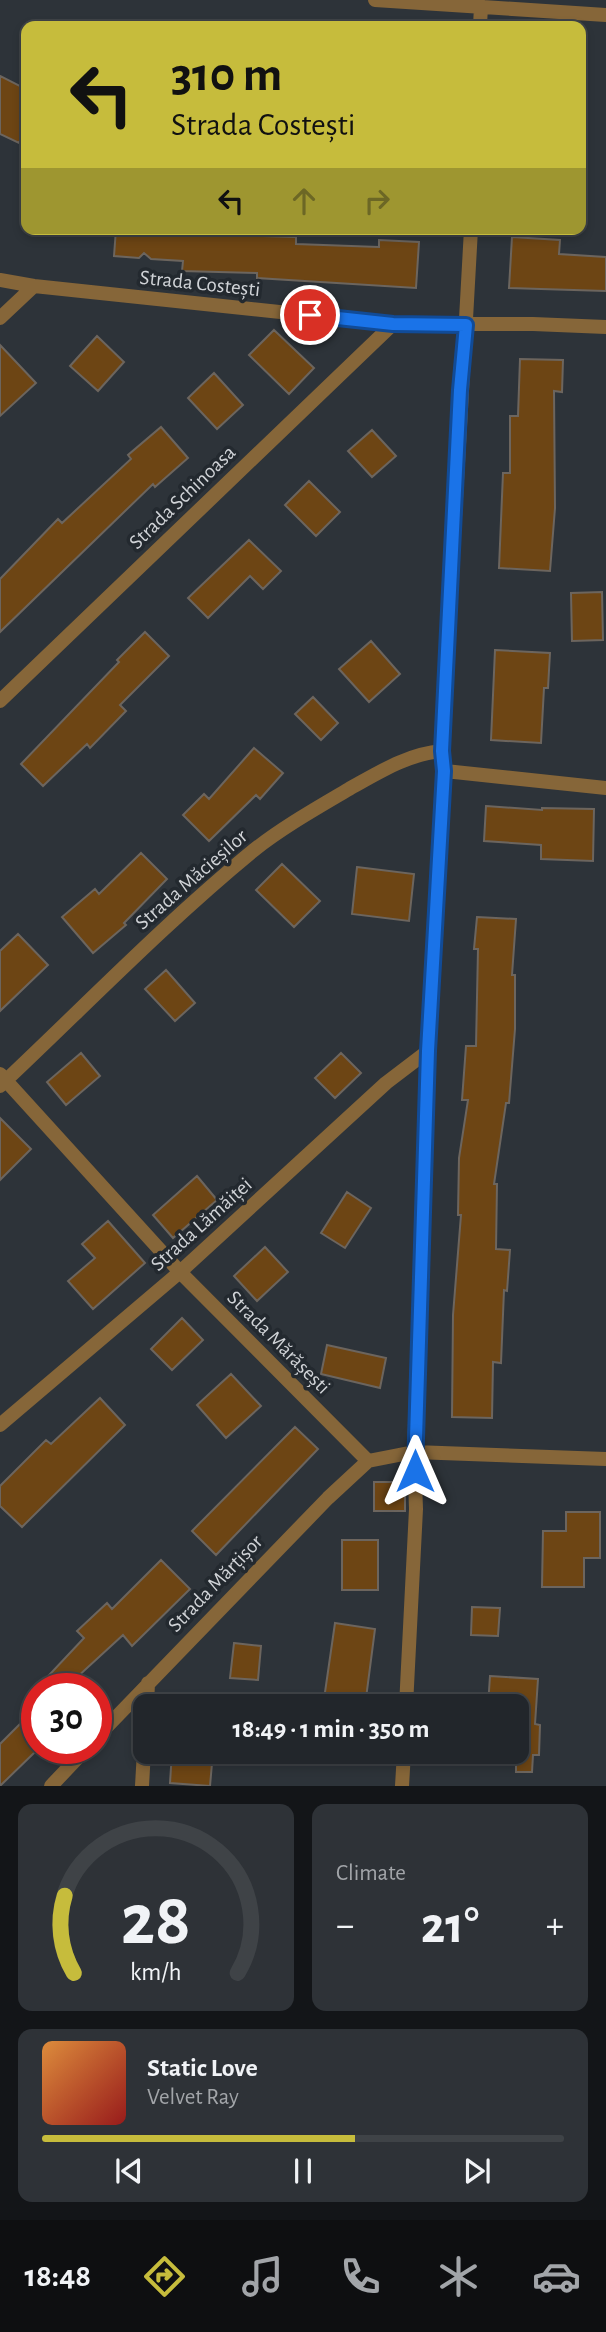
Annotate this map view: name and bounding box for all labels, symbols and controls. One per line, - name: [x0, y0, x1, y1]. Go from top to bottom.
- icon: left: [56, 49, 147, 140]
- text: 310 m: [171, 51, 282, 100]
- text: Strada Costești: [171, 109, 356, 141]
- icon: left: [212, 182, 250, 220]
- icon: ahead: [285, 182, 323, 220]
- icon: right: [358, 182, 396, 220]
- street label: Strada Costești: [138, 267, 261, 302]
- pin: [280, 285, 340, 345]
- icon: arrive: [291, 296, 329, 334]
- street label: Strada Schinoasa: [125, 441, 240, 553]
- street label: Strada Măcieșilor: [131, 825, 253, 935]
- street label: Strada Lămăiței: [147, 1174, 257, 1276]
- street label: Strada Mărășești: [222, 1287, 334, 1399]
- position arrow: [378, 1434, 452, 1508]
- street label: Strada Mărțișor: [164, 1531, 268, 1637]
- speed limit sign: 30: [21, 1673, 112, 1764]
- text: 18:49 · 1 min · 350 m: [232, 1716, 430, 1742]
- text: Climate: [336, 1862, 406, 1885]
- text: 28: [121, 1886, 191, 1959]
- text: 21°: [421, 1900, 479, 1952]
- text: −: [336, 1907, 354, 1945]
- text: +: [546, 1907, 564, 1945]
- text: km/h: [130, 1960, 182, 1985]
- text: Static Love: [147, 2055, 258, 2081]
- text: Velvet Ray: [147, 2086, 239, 2109]
- icon: previous: [110, 2152, 148, 2190]
- icon: pause: [284, 2152, 322, 2190]
- icon: next: [458, 2152, 496, 2190]
- icon: directions: [140, 2252, 189, 2301]
- icon: music: [238, 2252, 287, 2301]
- icon: phone: [336, 2252, 385, 2301]
- icon: climate: [434, 2252, 483, 2301]
- icon: car: [532, 2252, 581, 2301]
- text: 18:48: [25, 2260, 91, 2292]

